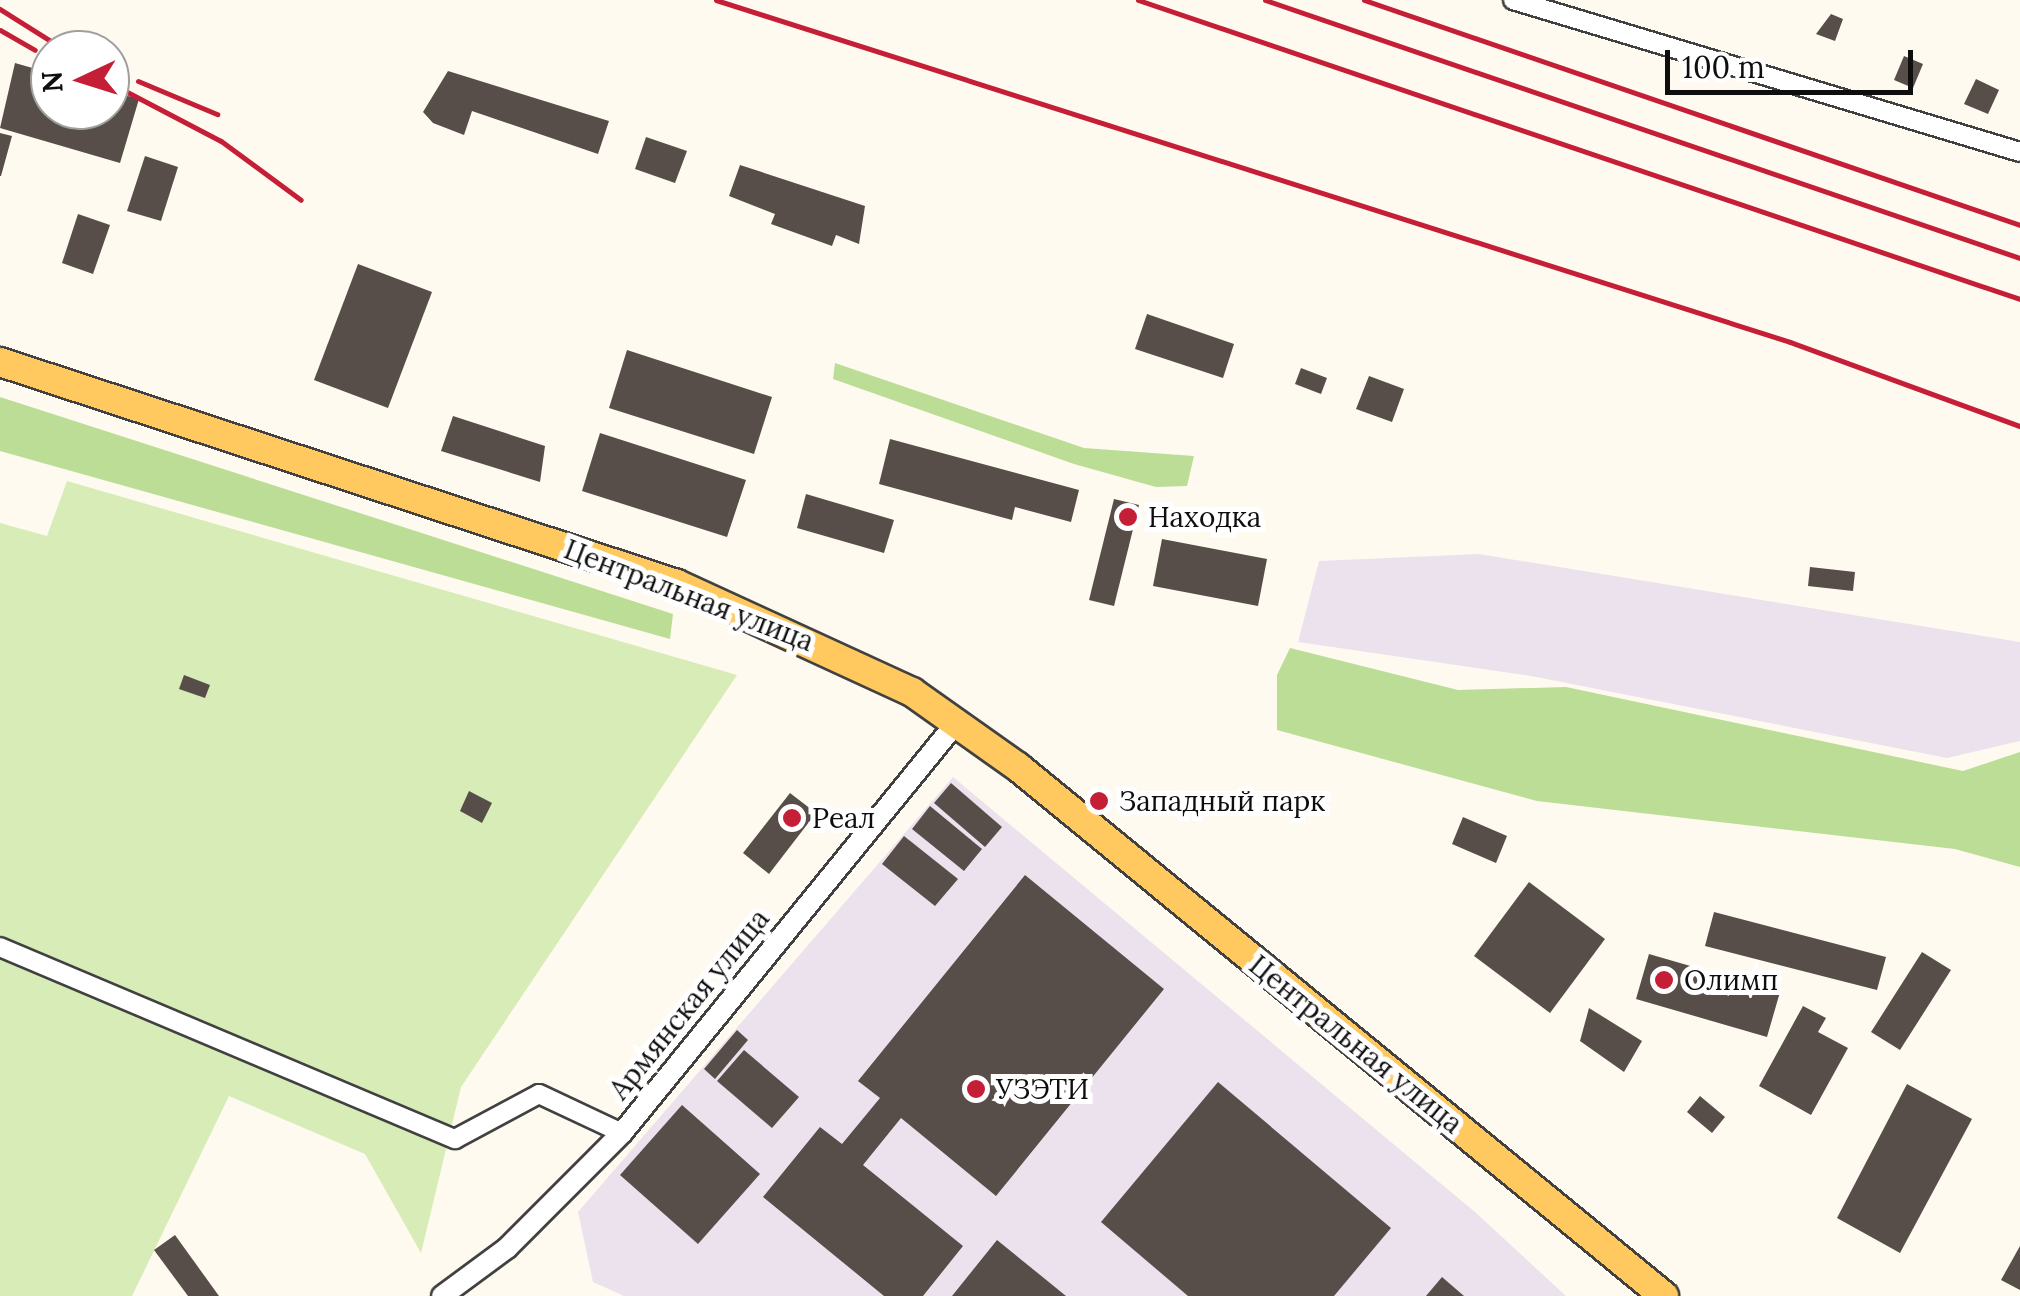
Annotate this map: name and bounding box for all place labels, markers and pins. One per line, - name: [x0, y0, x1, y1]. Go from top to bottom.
- place label: Находка: [1148, 500, 1261, 534]
- marker: Находка: [1117, 506, 1139, 528]
- place label: Западный парк: [1119, 784, 1325, 818]
- marker: Западный парк: [1088, 790, 1110, 812]
- place label: Реал: [812, 801, 875, 835]
- marker: Реал: [781, 807, 803, 829]
- place label: Олимп: [1684, 963, 1778, 997]
- marker: Олимп: [1653, 969, 1675, 991]
- place label: УЗЭТИ: [996, 1072, 1089, 1106]
- marker: УЗЭТИ: [965, 1078, 987, 1100]

